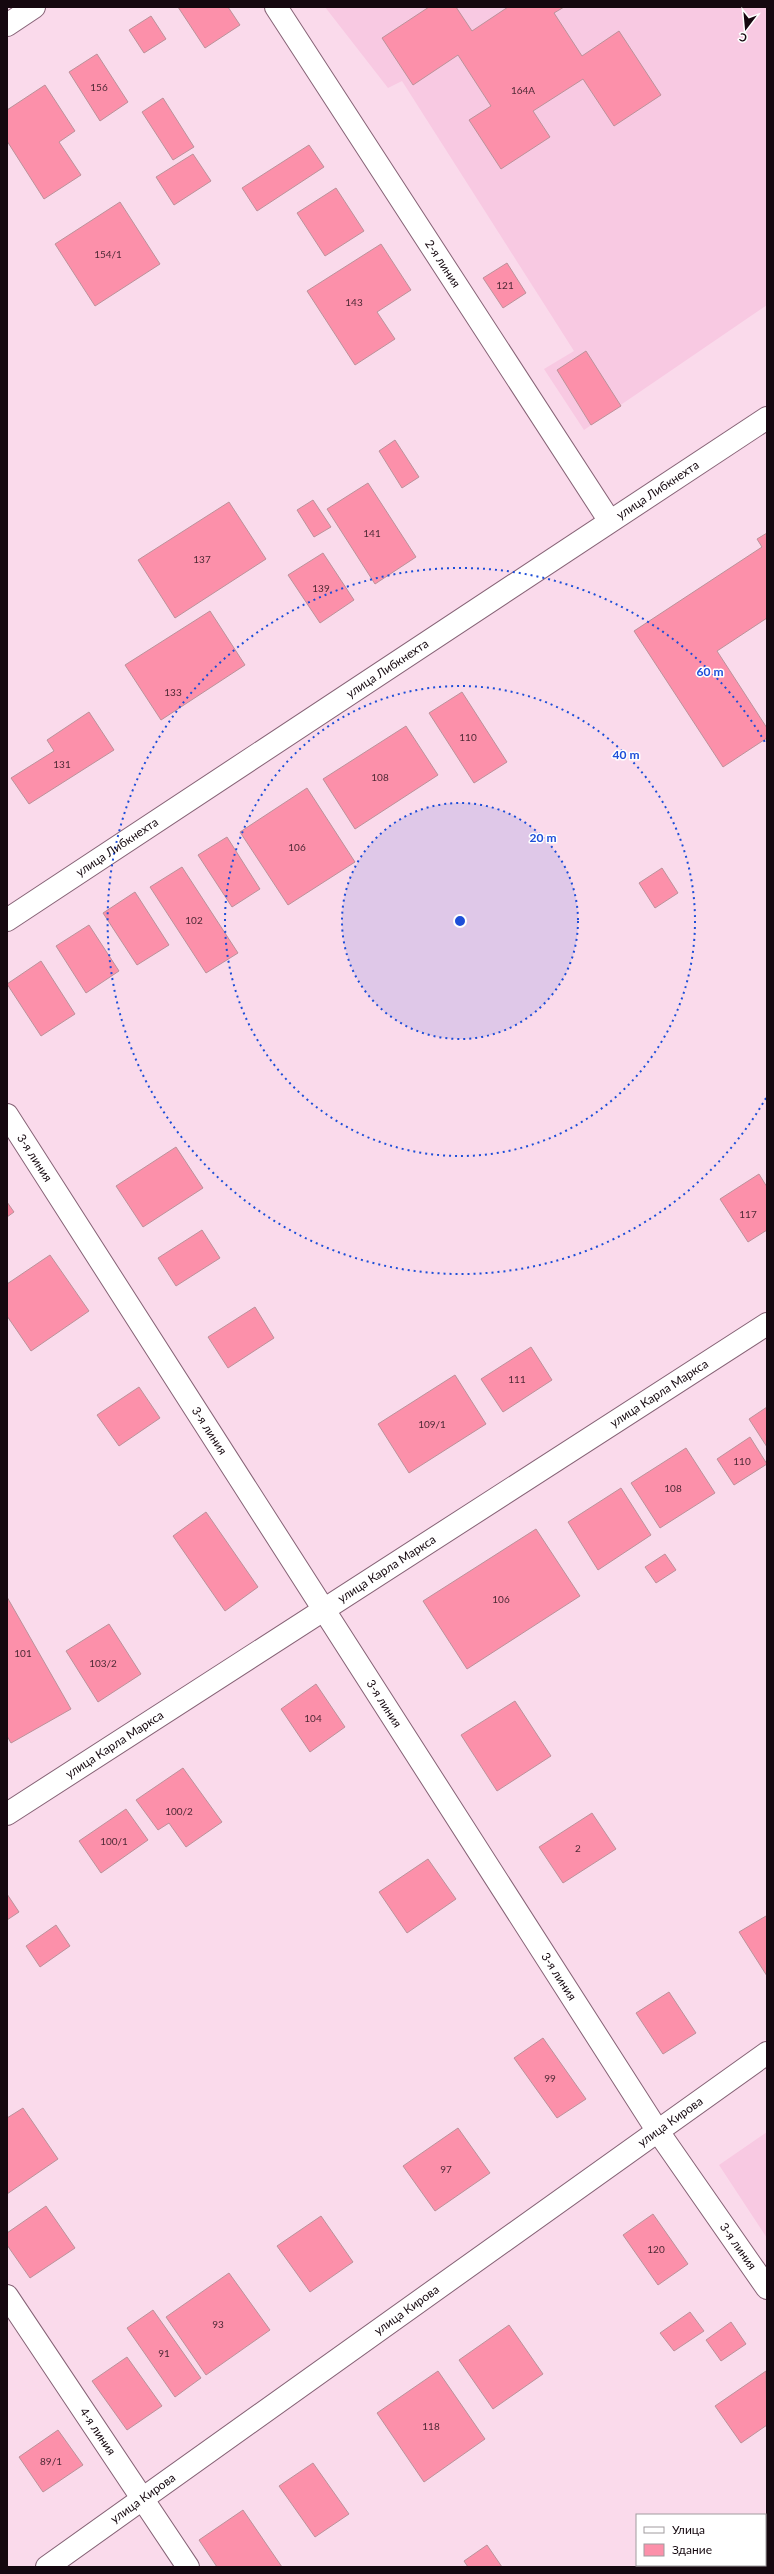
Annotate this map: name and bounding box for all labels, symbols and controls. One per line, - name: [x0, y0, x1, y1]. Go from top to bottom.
- north arrow: [726, 8, 766, 48]
- text: С: [737, 31, 748, 45]
- house number: 156: [90, 81, 108, 93]
- house number: 164А: [511, 84, 535, 96]
- street label: 2-я линия: [422, 237, 464, 290]
- house number: 154/1: [94, 248, 122, 260]
- house number: 121: [496, 279, 514, 291]
- house number: 143: [345, 296, 363, 308]
- street label: улица Либкнехта: [614, 457, 702, 522]
- house number: 141: [363, 527, 381, 539]
- house number: 137: [193, 553, 211, 565]
- house number: 139: [312, 582, 330, 594]
- street label: улица Либкнехта: [343, 636, 431, 701]
- text: 60 m: [697, 664, 723, 679]
- house number: 133: [164, 686, 182, 698]
- house number: 110: [459, 731, 477, 743]
- text: 40 m: [613, 747, 639, 762]
- house number: 131: [53, 758, 71, 770]
- house number: 108: [371, 771, 389, 783]
- street label: улица Либкнехта: [73, 814, 161, 879]
- text: 20 m: [530, 830, 556, 845]
- house number: 106: [288, 841, 306, 853]
- house number: 102: [185, 914, 203, 926]
- centre of rings: [453, 914, 467, 928]
- street label: 3-я линия: [14, 1131, 56, 1185]
- house number: 117: [739, 1208, 757, 1220]
- street label: улица Карла Маркса: [607, 1356, 711, 1430]
- house number: 111: [508, 1373, 526, 1385]
- street label: 3-я линия: [189, 1404, 231, 1457]
- house number: 109/1: [418, 1418, 446, 1430]
- house number: 110: [733, 1455, 751, 1467]
- house number: 108: [664, 1482, 682, 1494]
- street label: улица Карла Маркса: [335, 1531, 439, 1606]
- house number: 106: [492, 1593, 510, 1605]
- house number: 101: [14, 1647, 32, 1659]
- house number: 103/2: [89, 1657, 117, 1669]
- street label: 3-я линия: [364, 1677, 405, 1730]
- street label: улица Карла Маркса: [62, 1707, 166, 1781]
- house number: 104: [304, 1712, 322, 1724]
- house number: 100/2: [165, 1805, 193, 1817]
- house number: 100/1: [100, 1835, 128, 1847]
- house number: 2: [575, 1842, 581, 1854]
- street label: 3-я линия: [538, 1949, 580, 2003]
- house number: 99: [544, 2072, 556, 2084]
- street label: улица Кирова: [635, 2093, 706, 2150]
- house number: 97: [440, 2163, 452, 2175]
- street label: 3-я линия: [717, 2220, 760, 2273]
- house number: 120: [647, 2243, 665, 2255]
- street label: улица Кирова: [371, 2282, 442, 2338]
- house number: 93: [212, 2318, 224, 2330]
- house number: 91: [158, 2347, 170, 2359]
- street label: 4-я линия: [77, 2405, 119, 2458]
- house number: 118: [422, 2420, 440, 2432]
- house number: 89/1: [40, 2455, 62, 2467]
- street label: улица Кирова: [107, 2470, 178, 2526]
- legend: [636, 2514, 766, 2566]
- text: Улица: [672, 2522, 705, 2537]
- text: Здание: [672, 2542, 712, 2557]

